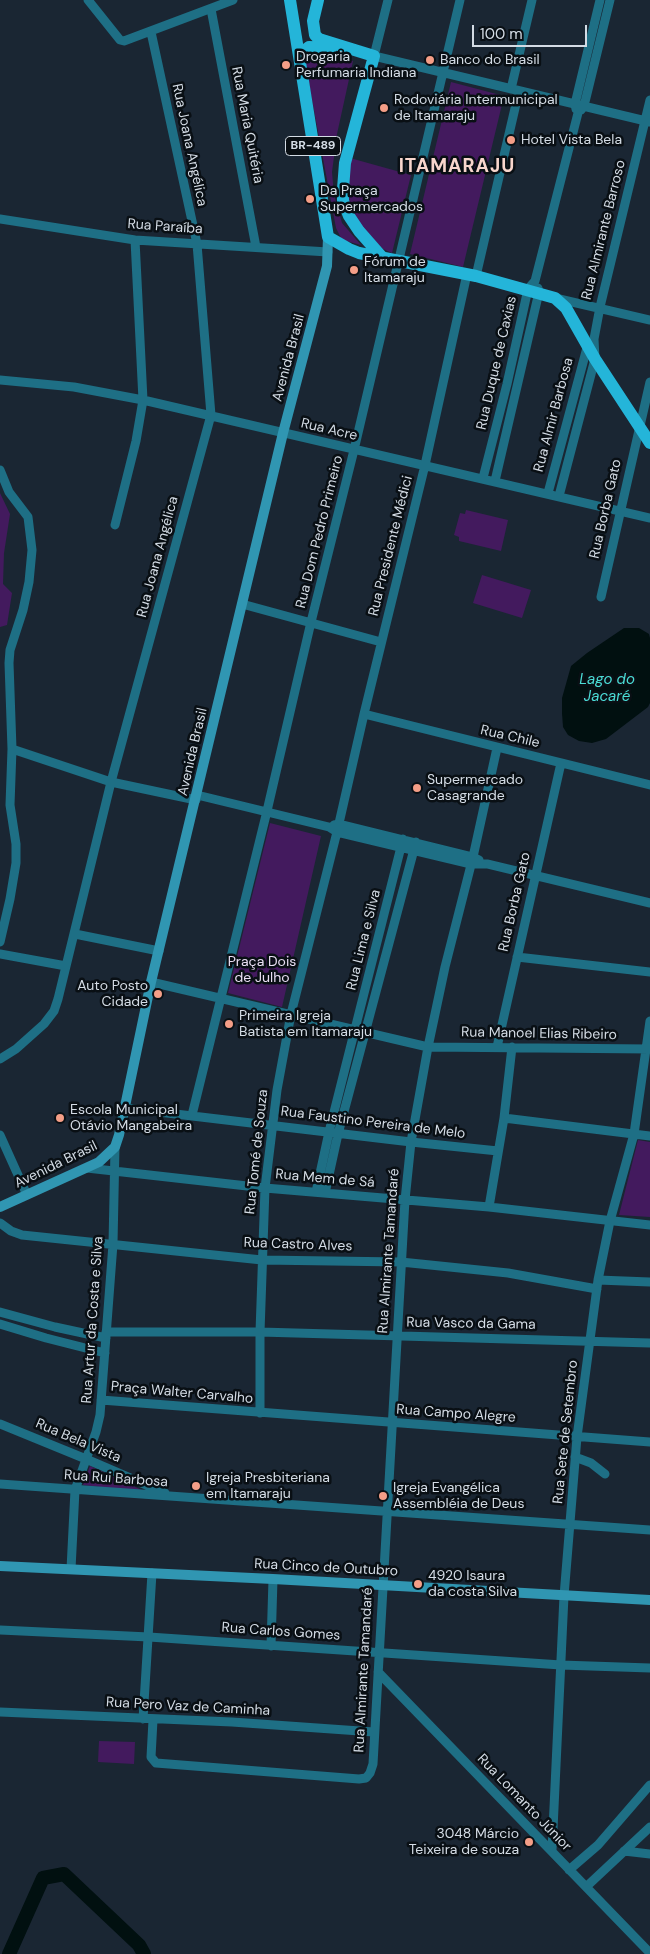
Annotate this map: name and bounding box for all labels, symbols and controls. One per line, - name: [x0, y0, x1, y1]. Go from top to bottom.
- scale bar: [475, 15, 590, 47]
- text: 100 m: [480, 24, 523, 44]
- place label: Drogaria Perfumaria Indiana: [296, 49, 416, 82]
- place label: Banco do Brasil: [440, 52, 540, 68]
- marker: Banco do Brasil: [424, 54, 436, 66]
- marker: Drogaria Perfumaria Indiana: [280, 59, 292, 71]
- street label: Rua Maria Quitéria: [227, 65, 267, 185]
- street label: Rua Joana Angélica: [168, 82, 210, 208]
- place label: Rodoviária Intermunicipal de Itamaraju: [394, 92, 558, 124]
- marker: Rodoviária Intermunicipal de Itamaraju: [378, 102, 390, 114]
- place label: Hotel Vista Bela: [521, 132, 622, 148]
- marker: Hotel Vista Bela: [505, 134, 517, 146]
- road number: BR-489: [286, 136, 340, 156]
- district label: ITAMARAJU: [398, 156, 516, 178]
- street label: Rua Almirante Barroso: [578, 158, 630, 302]
- place label: Da Praça Supermercados: [320, 183, 423, 216]
- marker: Da Praça Supermercados: [304, 193, 316, 205]
- street label: Rua Paraíba: [127, 216, 203, 238]
- place label: Fórum de Itamaraju: [364, 254, 426, 286]
- marker: Fórum de Itamaraju: [348, 264, 360, 276]
- street label: Rua Duque de Caxias: [473, 294, 521, 432]
- street label: Avenida Brasil: [269, 312, 309, 404]
- street label: Rua Almir Barbosa: [531, 356, 577, 474]
- street label: Rua Acre: [299, 415, 359, 445]
- street label: Rua Dom Pedro Primeiro: [293, 454, 347, 610]
- street label: Rua Borba Gato: [586, 458, 626, 560]
- street label: Rua Presidente Médici: [365, 474, 417, 618]
- street label: Rua Joana Angélica: [134, 495, 182, 619]
- water label: Lago do Jacaré: [579, 671, 635, 706]
- street label: Avenida Brasil: [175, 706, 211, 798]
- street label: Rua Chile: [479, 722, 541, 752]
- place label: Supermercado Casagrande: [427, 772, 523, 804]
- marker: Supermercado Casagrande: [411, 782, 423, 794]
- street label: Rua Borba Gato: [495, 851, 535, 953]
- street label: Rua Lima e Silva: [343, 888, 385, 992]
- park label: Praça Dois de Julho: [228, 954, 296, 986]
- place label: Auto Posto Cidade: [77, 978, 148, 1010]
- marker: Auto Posto Cidade: [152, 988, 164, 1000]
- place label: Primeira Igreja Batista em Itamaraju: [239, 1008, 372, 1040]
- marker: Primeira Igreja Batista em Itamaraju: [223, 1018, 235, 1030]
- street label: Rua Manoel Elias Ribeiro: [461, 1024, 617, 1044]
- street label: Rua Tomé de Souza: [242, 1089, 272, 1215]
- place label: Escola Municipal Otávio Mangabeira: [70, 1102, 192, 1134]
- street label: Rua Faustino Pereira de Melo: [280, 1103, 466, 1143]
- marker: Escola Municipal Otávio Mangabeira: [54, 1112, 66, 1124]
- street label: Avenida Brasil: [12, 1138, 100, 1192]
- street label: Rua Mem de Sá: [275, 1166, 375, 1192]
- street label: Rua Almirante Tamandaré: [375, 1168, 403, 1334]
- street label: Rua Castro Alves: [243, 1235, 353, 1255]
- street label: Rua Artur da Costa e Silva: [79, 1236, 107, 1404]
- street label: Rua Vasco da Gama: [406, 1314, 536, 1334]
- street label: Rua Sete de Setembro: [550, 1359, 582, 1505]
- street label: Praça Walter Carvalho: [110, 1378, 254, 1408]
- street label: Rua Campo Alegre: [396, 1401, 516, 1427]
- street label: Rua Bela Vista: [33, 1415, 123, 1467]
- street label: Rua Rui Barbosa: [64, 1467, 168, 1491]
- place label: Igreja Presbiteriana em Itamaraju: [206, 1470, 330, 1502]
- marker: Igreja Presbiteriana em Itamaraju: [190, 1480, 202, 1492]
- place label: Igreja Evangélica Assembléia de Deus: [393, 1480, 524, 1512]
- marker: Igreja Evangélica Assembléia de Deus: [377, 1490, 389, 1502]
- street label: Rua Cinco de Outubro: [254, 1556, 398, 1580]
- place label: 4920 Isaura da costa Silva: [428, 1568, 517, 1600]
- marker: 4920 Isaura da costa Silva: [412, 1578, 424, 1590]
- street label: Rua Almirante Tamandaré: [351, 1587, 377, 1753]
- street label: Rua Carlos Gomes: [221, 1619, 341, 1645]
- street label: Rua Pero Vaz de Caminha: [106, 1694, 270, 1720]
- street label: Rua Lomanto Júnior: [473, 1751, 575, 1855]
- place label: 3048 Márcio Teixeira de souza: [409, 1826, 519, 1858]
- marker: 3048 Márcio Teixeira de souza: [523, 1836, 535, 1848]

